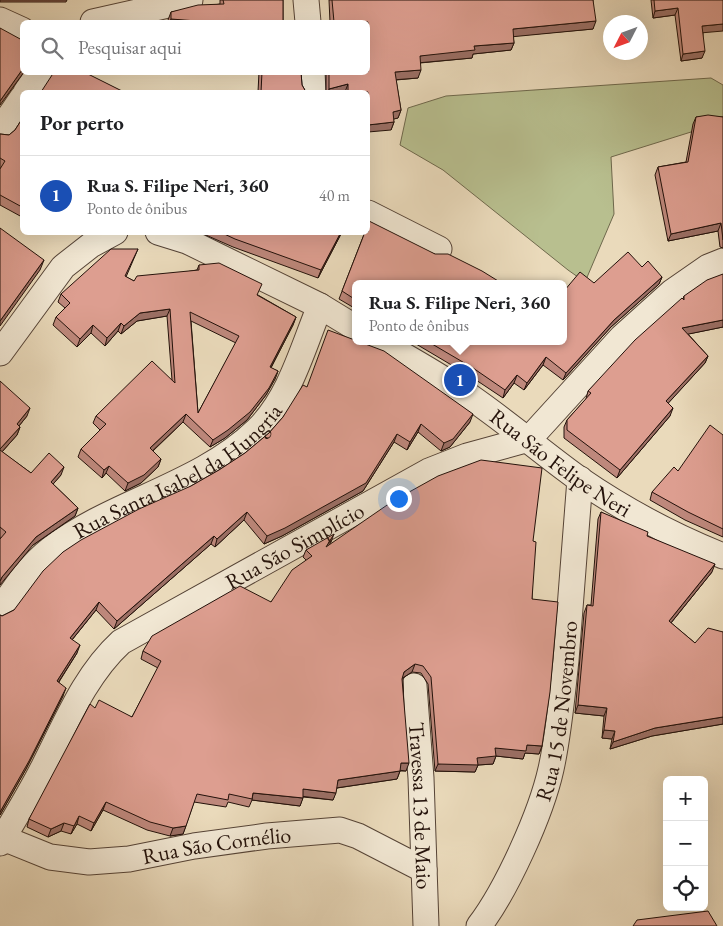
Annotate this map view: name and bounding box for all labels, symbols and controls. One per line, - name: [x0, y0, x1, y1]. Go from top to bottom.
- north arrow: [603, 15, 648, 60]
- search box: [20, 20, 370, 75]
- icon: search: [38, 34, 66, 62]
- text: Pesquisar aqui: [78, 35, 182, 60]
- text: Por perto: [40, 109, 124, 136]
- text: Rua S. Filipe Neri, 360: [87, 173, 269, 198]
- text: 1: [52, 185, 60, 206]
- text: 40 m: [319, 185, 350, 206]
- text: Ponto de ônibus: [87, 198, 187, 219]
- popup: [352, 280, 567, 345]
- text: Rua S. Filipe Neri, 360: [369, 290, 550, 315]
- text: Ponto de ônibus: [369, 315, 469, 336]
- pin: 1: [444, 361, 476, 399]
- street label: Rua Santa Isabel da Hungria: [67, 398, 288, 545]
- street label: Rua São Felipe Neri: [484, 402, 637, 523]
- your location: [386, 486, 412, 512]
- street label: Rua São Simplício: [220, 495, 369, 596]
- street label: Rua 15 de Novembro: [528, 619, 584, 805]
- street label: Travessa 13 de Maio: [402, 721, 439, 890]
- map controls: [663, 776, 708, 911]
- button: +: [663, 776, 708, 821]
- street label: Rua São Cornélio: [140, 820, 292, 871]
- button: −: [663, 821, 708, 866]
- button: locate: [663, 866, 708, 911]

